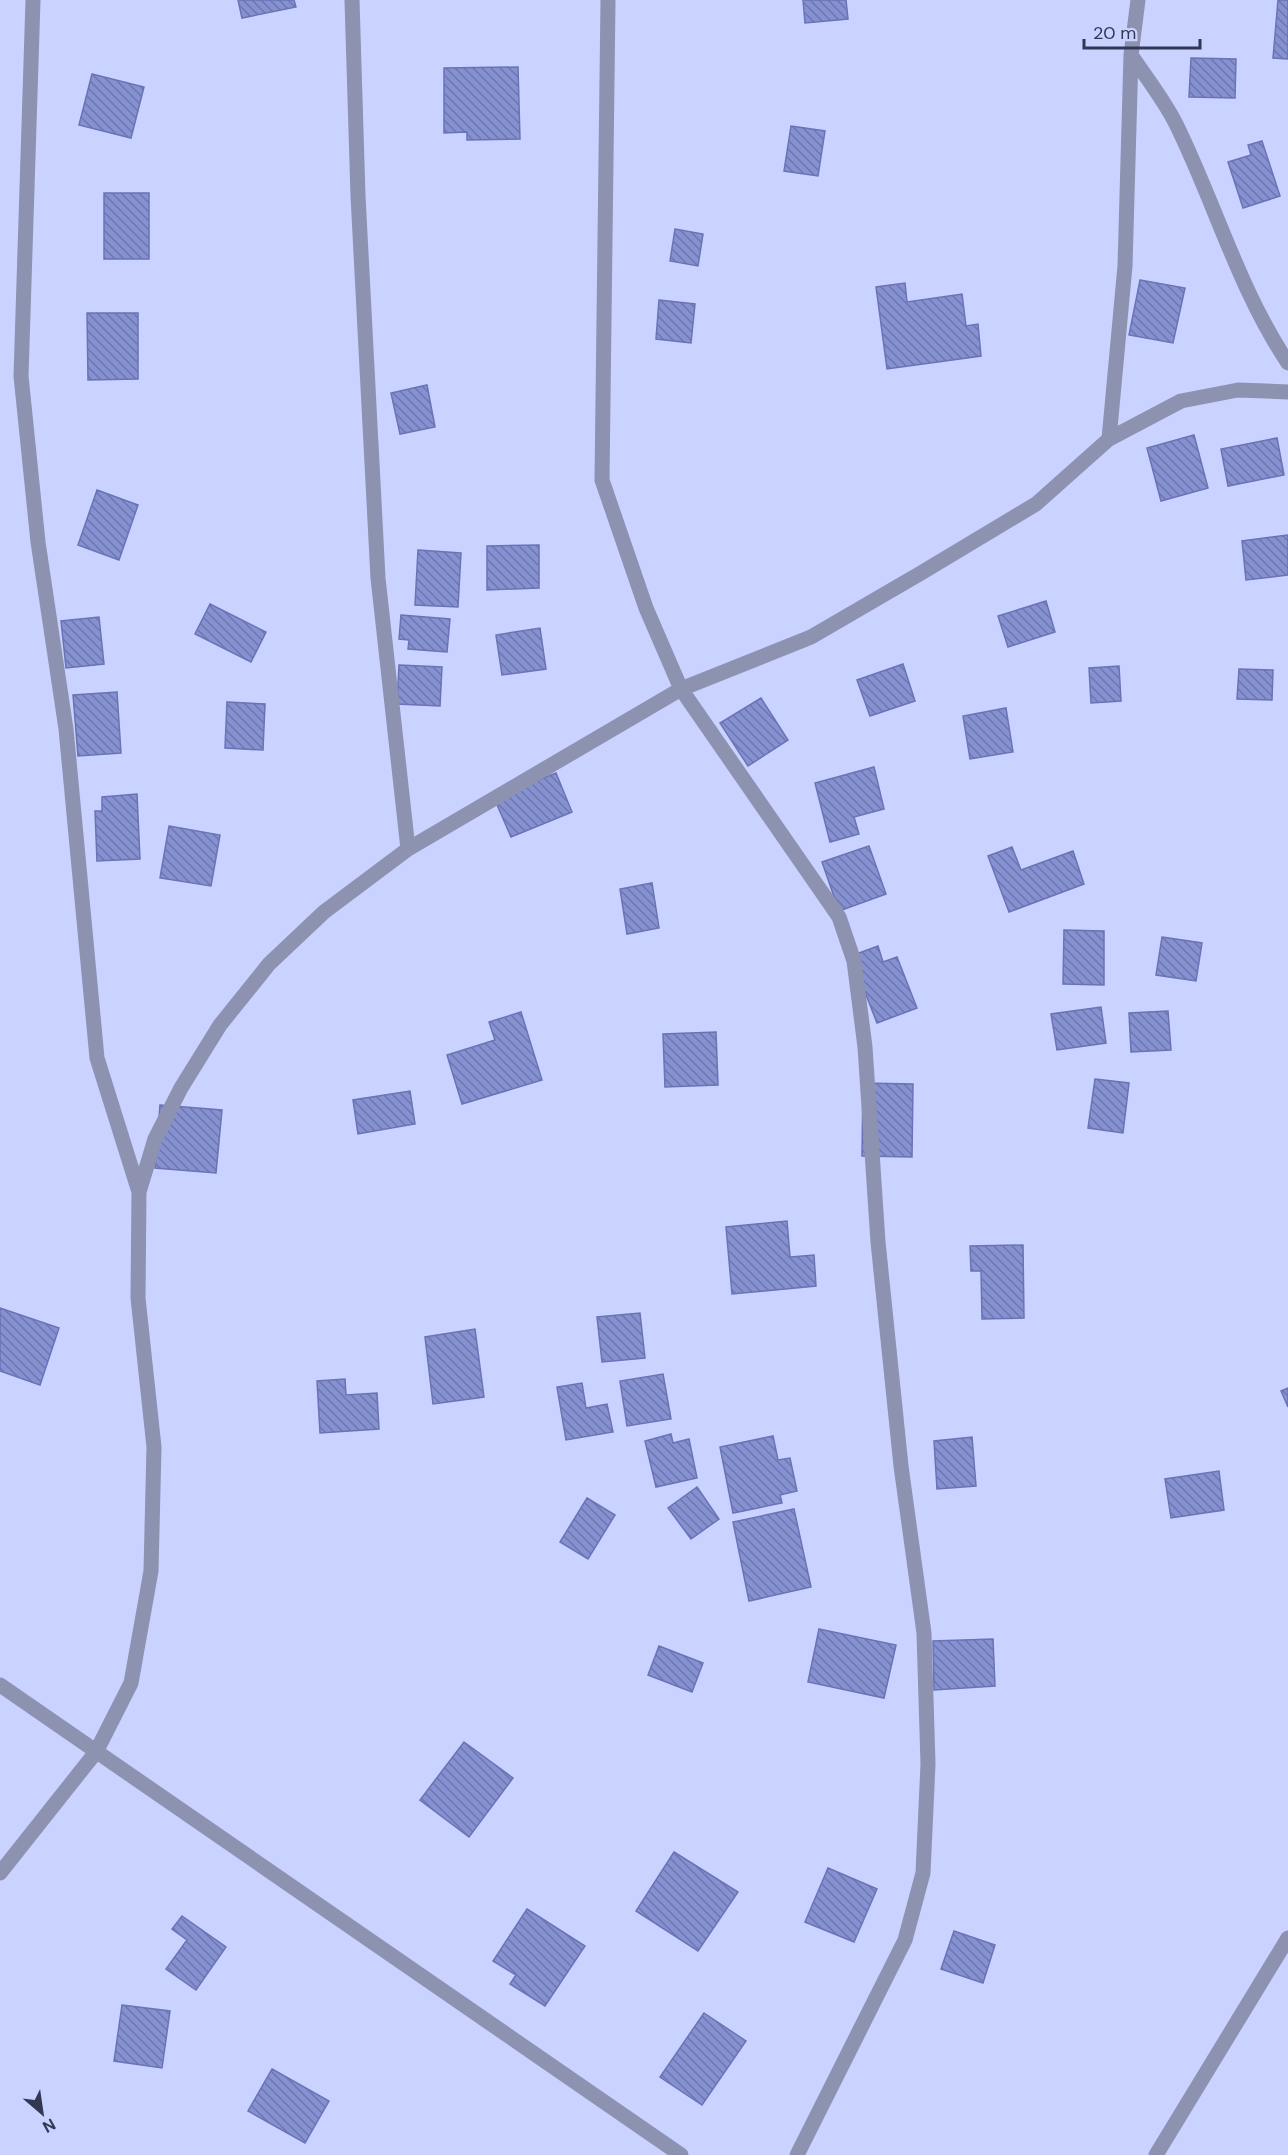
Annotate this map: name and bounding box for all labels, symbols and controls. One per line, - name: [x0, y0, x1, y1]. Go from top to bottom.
- scale bar: [1084, 12, 1200, 50]
- text: 20 m: [1093, 21, 1136, 45]
- north arrow: [12, 2083, 72, 2143]
- text: N: [39, 2114, 59, 2138]

